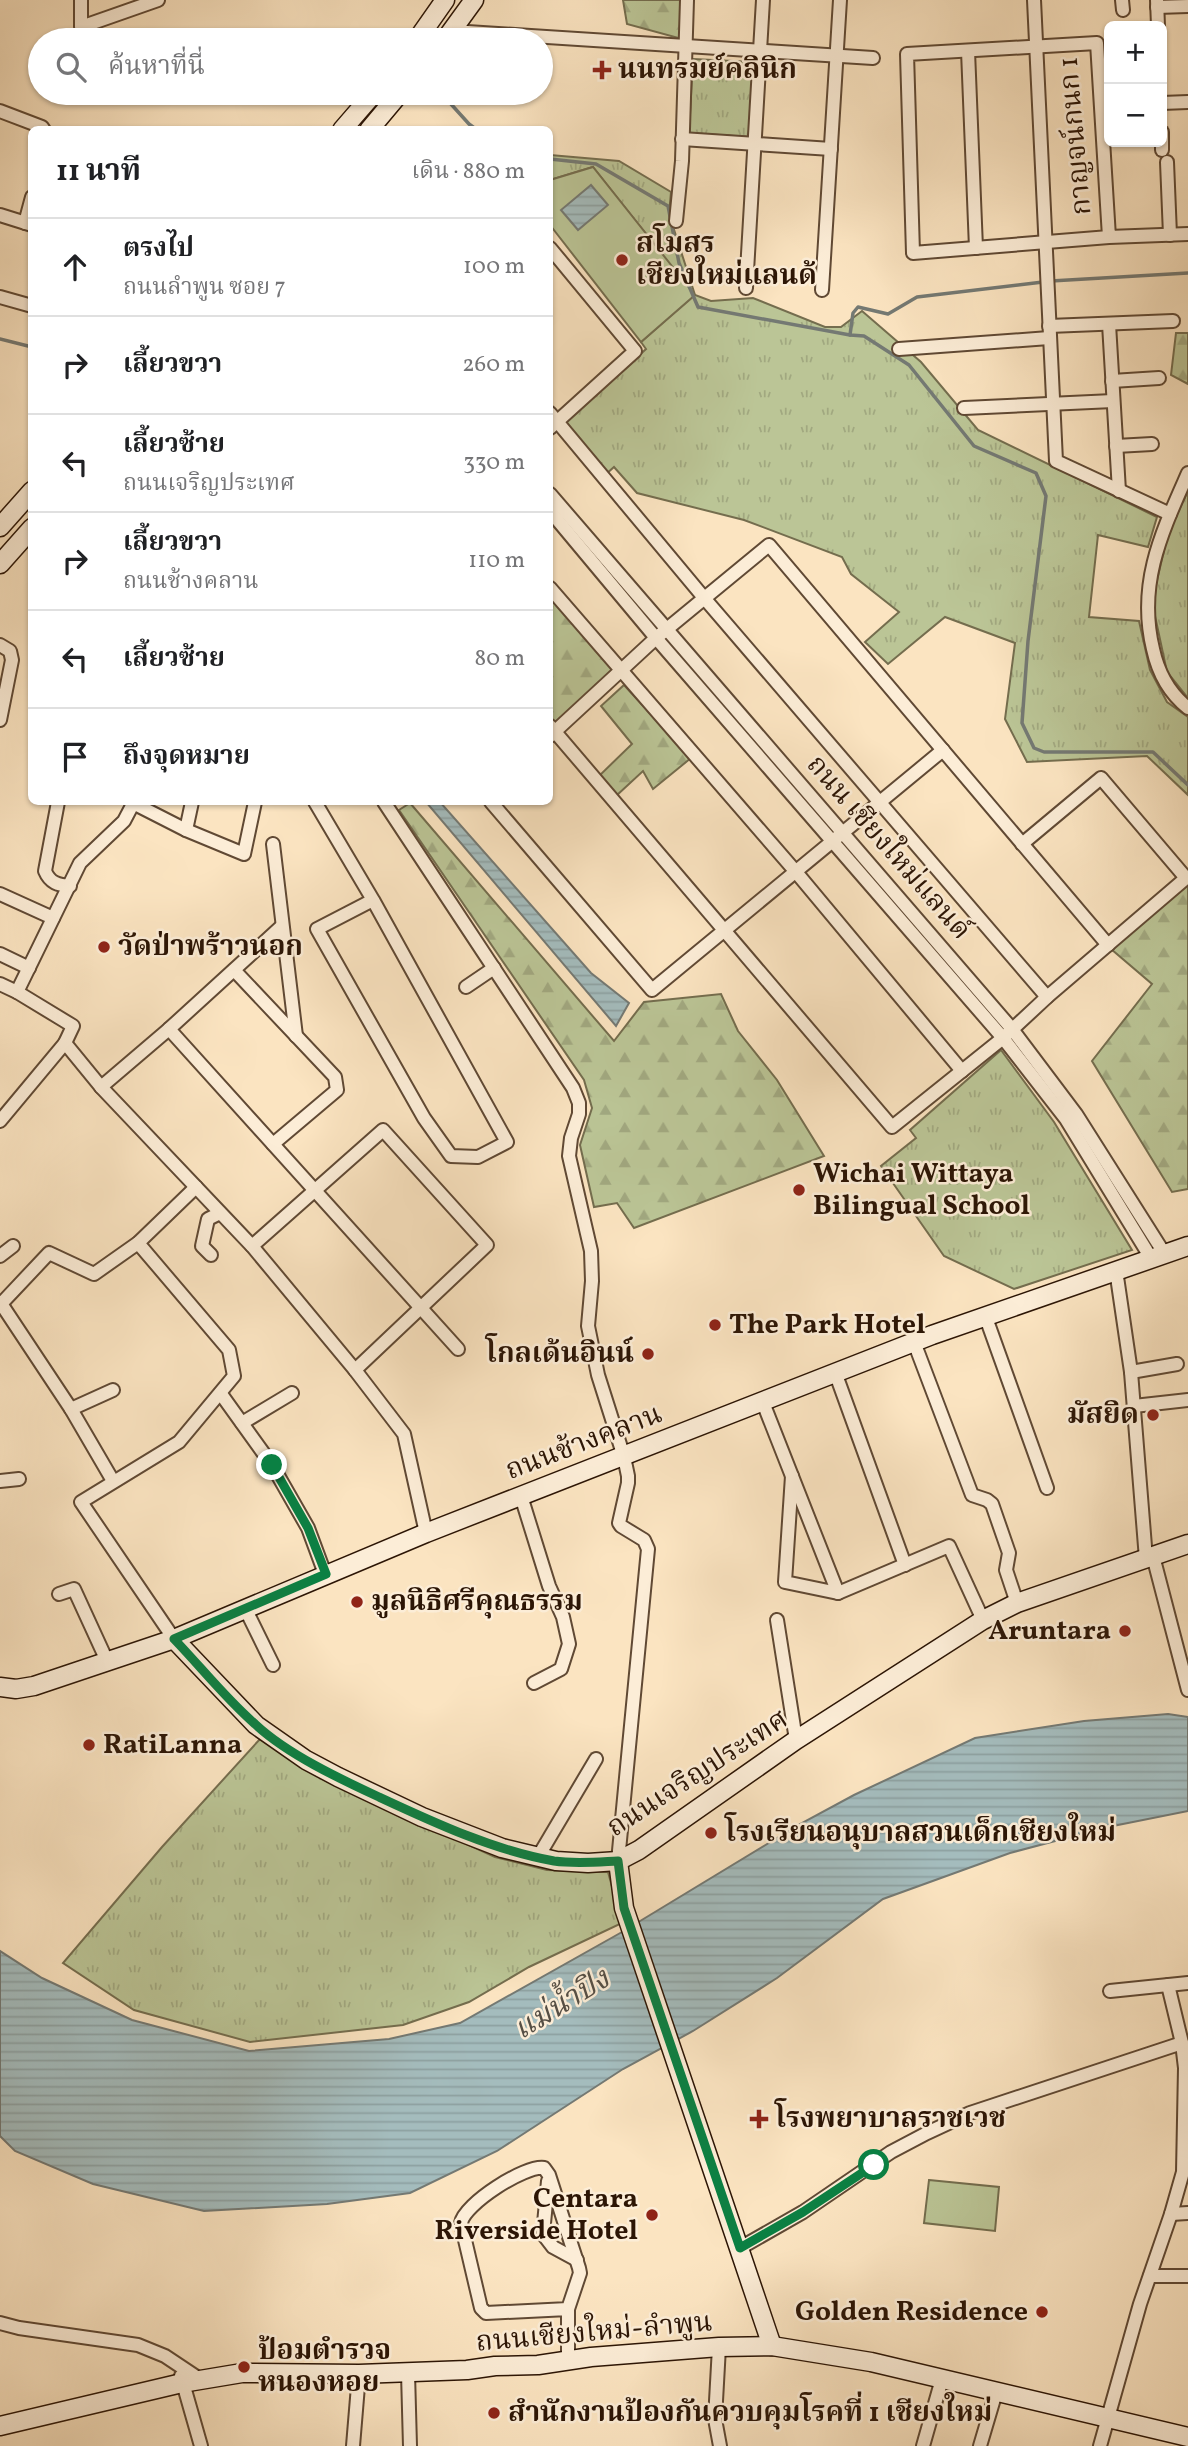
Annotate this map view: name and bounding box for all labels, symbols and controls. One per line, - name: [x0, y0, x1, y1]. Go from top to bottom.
- map controls: [1104, 21, 1167, 147]
- button: +: [1104, 21, 1167, 84]
- search box: [28, 28, 553, 105]
- icon: search: [52, 48, 90, 86]
- text: ค้นหาที่นี่: [108, 49, 205, 85]
- place label: นนทรมย์คลินิก: [618, 51, 797, 90]
- street label: กาญจน์กนก 1: [1050, 55, 1102, 217]
- marker: นนทรมย์คลินิก: [592, 60, 612, 80]
- button: −: [1104, 84, 1167, 147]
- text: 11 นาที: [56, 151, 141, 193]
- text: เดิน · 880 m: [411, 156, 525, 188]
- place label: สโมสร เชียงใหม่แลนด้: [636, 223, 817, 296]
- text: ตรงไป: [123, 231, 194, 267]
- icon: ahead: [56, 248, 94, 286]
- text: 100 m: [463, 251, 525, 283]
- marker: สโมสร เชียงใหม่แลนด้: [614, 252, 630, 268]
- text: ถนนลำพูน ซอย 7: [123, 272, 286, 304]
- icon: right: [56, 346, 94, 384]
- text: เลี้ยวขวา: [123, 347, 222, 383]
- text: 260 m: [462, 349, 525, 381]
- text: เลี้ยวซ้าย: [123, 427, 225, 463]
- icon: left: [56, 444, 94, 482]
- text: 330 m: [463, 447, 525, 479]
- text: ถนนเจริญประเทศ: [123, 468, 295, 500]
- text: เลี้ยวขวา: [123, 525, 222, 561]
- icon: right: [56, 542, 94, 580]
- text: 110 m: [468, 545, 525, 577]
- text: ถนนช้างคลาน: [123, 566, 258, 598]
- icon: left: [56, 640, 94, 678]
- text: เลี้ยวซ้าย: [123, 641, 225, 677]
- text: 80 m: [475, 643, 525, 675]
- icon: arrive: [56, 738, 94, 776]
- text: ถึงจุดหมาย: [123, 739, 250, 775]
- street label: ถนน เชียงใหม่แลนด์: [797, 746, 981, 949]
- place label: วัดป่าพร้าวนอก: [118, 928, 303, 967]
- marker: วัดป่าพร้าวนอก: [96, 939, 112, 955]
- place label: Wichai Wittaya Bilingual School: [813, 1155, 1030, 1226]
- marker: Wichai Wittaya Bilingual School: [791, 1182, 807, 1198]
- place label: The Park Hotel: [729, 1306, 926, 1345]
- marker: The Park Hotel: [707, 1317, 723, 1333]
- place label: โกลเด้นอินน์: [485, 1333, 634, 1374]
- marker: โกลเด้นอินน์: [640, 1346, 656, 1362]
- street label: ถนนช้างคลาน: [500, 1395, 668, 1491]
- place label: มัสยิด: [1067, 1396, 1139, 1435]
- marker: มัสยิด: [1145, 1407, 1161, 1423]
- route end: [256, 1449, 287, 1480]
- place label: มูลนิธิศรีคุณธรรม: [371, 1583, 583, 1622]
- marker: มูลนิธิศรีคุณธรรม: [349, 1594, 365, 1610]
- place label: Aruntara: [988, 1612, 1111, 1651]
- marker: Aruntara: [1117, 1623, 1133, 1639]
- street label: ถนนเจริญประเทศ: [600, 1701, 796, 1847]
- place label: RatiLanna: [103, 1726, 242, 1765]
- marker: RatiLanna: [81, 1737, 97, 1753]
- place label: โรงเรียนอนุบาลสวนเด็กเชียงใหม่: [724, 1812, 1116, 1853]
- marker: โรงเรียนอนุบาลสวนเด็กเชียงใหม่: [703, 1825, 719, 1841]
- water label: แม่น้ำปิง: [504, 1956, 619, 2051]
- place label: โรงพยาบาลราชเวช: [774, 2098, 1006, 2139]
- marker: โรงพยาบาลราชเวช: [749, 2109, 769, 2129]
- route start: [858, 2149, 889, 2180]
- place label: Centara Riverside Hotel: [435, 2180, 638, 2251]
- marker: Centara Riverside Hotel: [644, 2207, 660, 2223]
- place label: Golden Residence: [795, 2293, 1028, 2332]
- street label: ถนนเชียงใหม่-ลำพูน: [474, 2301, 714, 2363]
- marker: Golden Residence: [1034, 2304, 1050, 2320]
- place label: ป้อมตำรวจ หนองหอย: [258, 2332, 391, 2403]
- marker: ป้อมตำรวจ หนองหอย: [236, 2359, 252, 2375]
- place label: สำนักงานป้องกันควบคุมโรคที่ 1 เชียงใหม่: [508, 2391, 992, 2433]
- marker: สำนักงานป้องกันควบคุมโรคที่ 1 เชียงใหม่: [486, 2405, 502, 2421]

